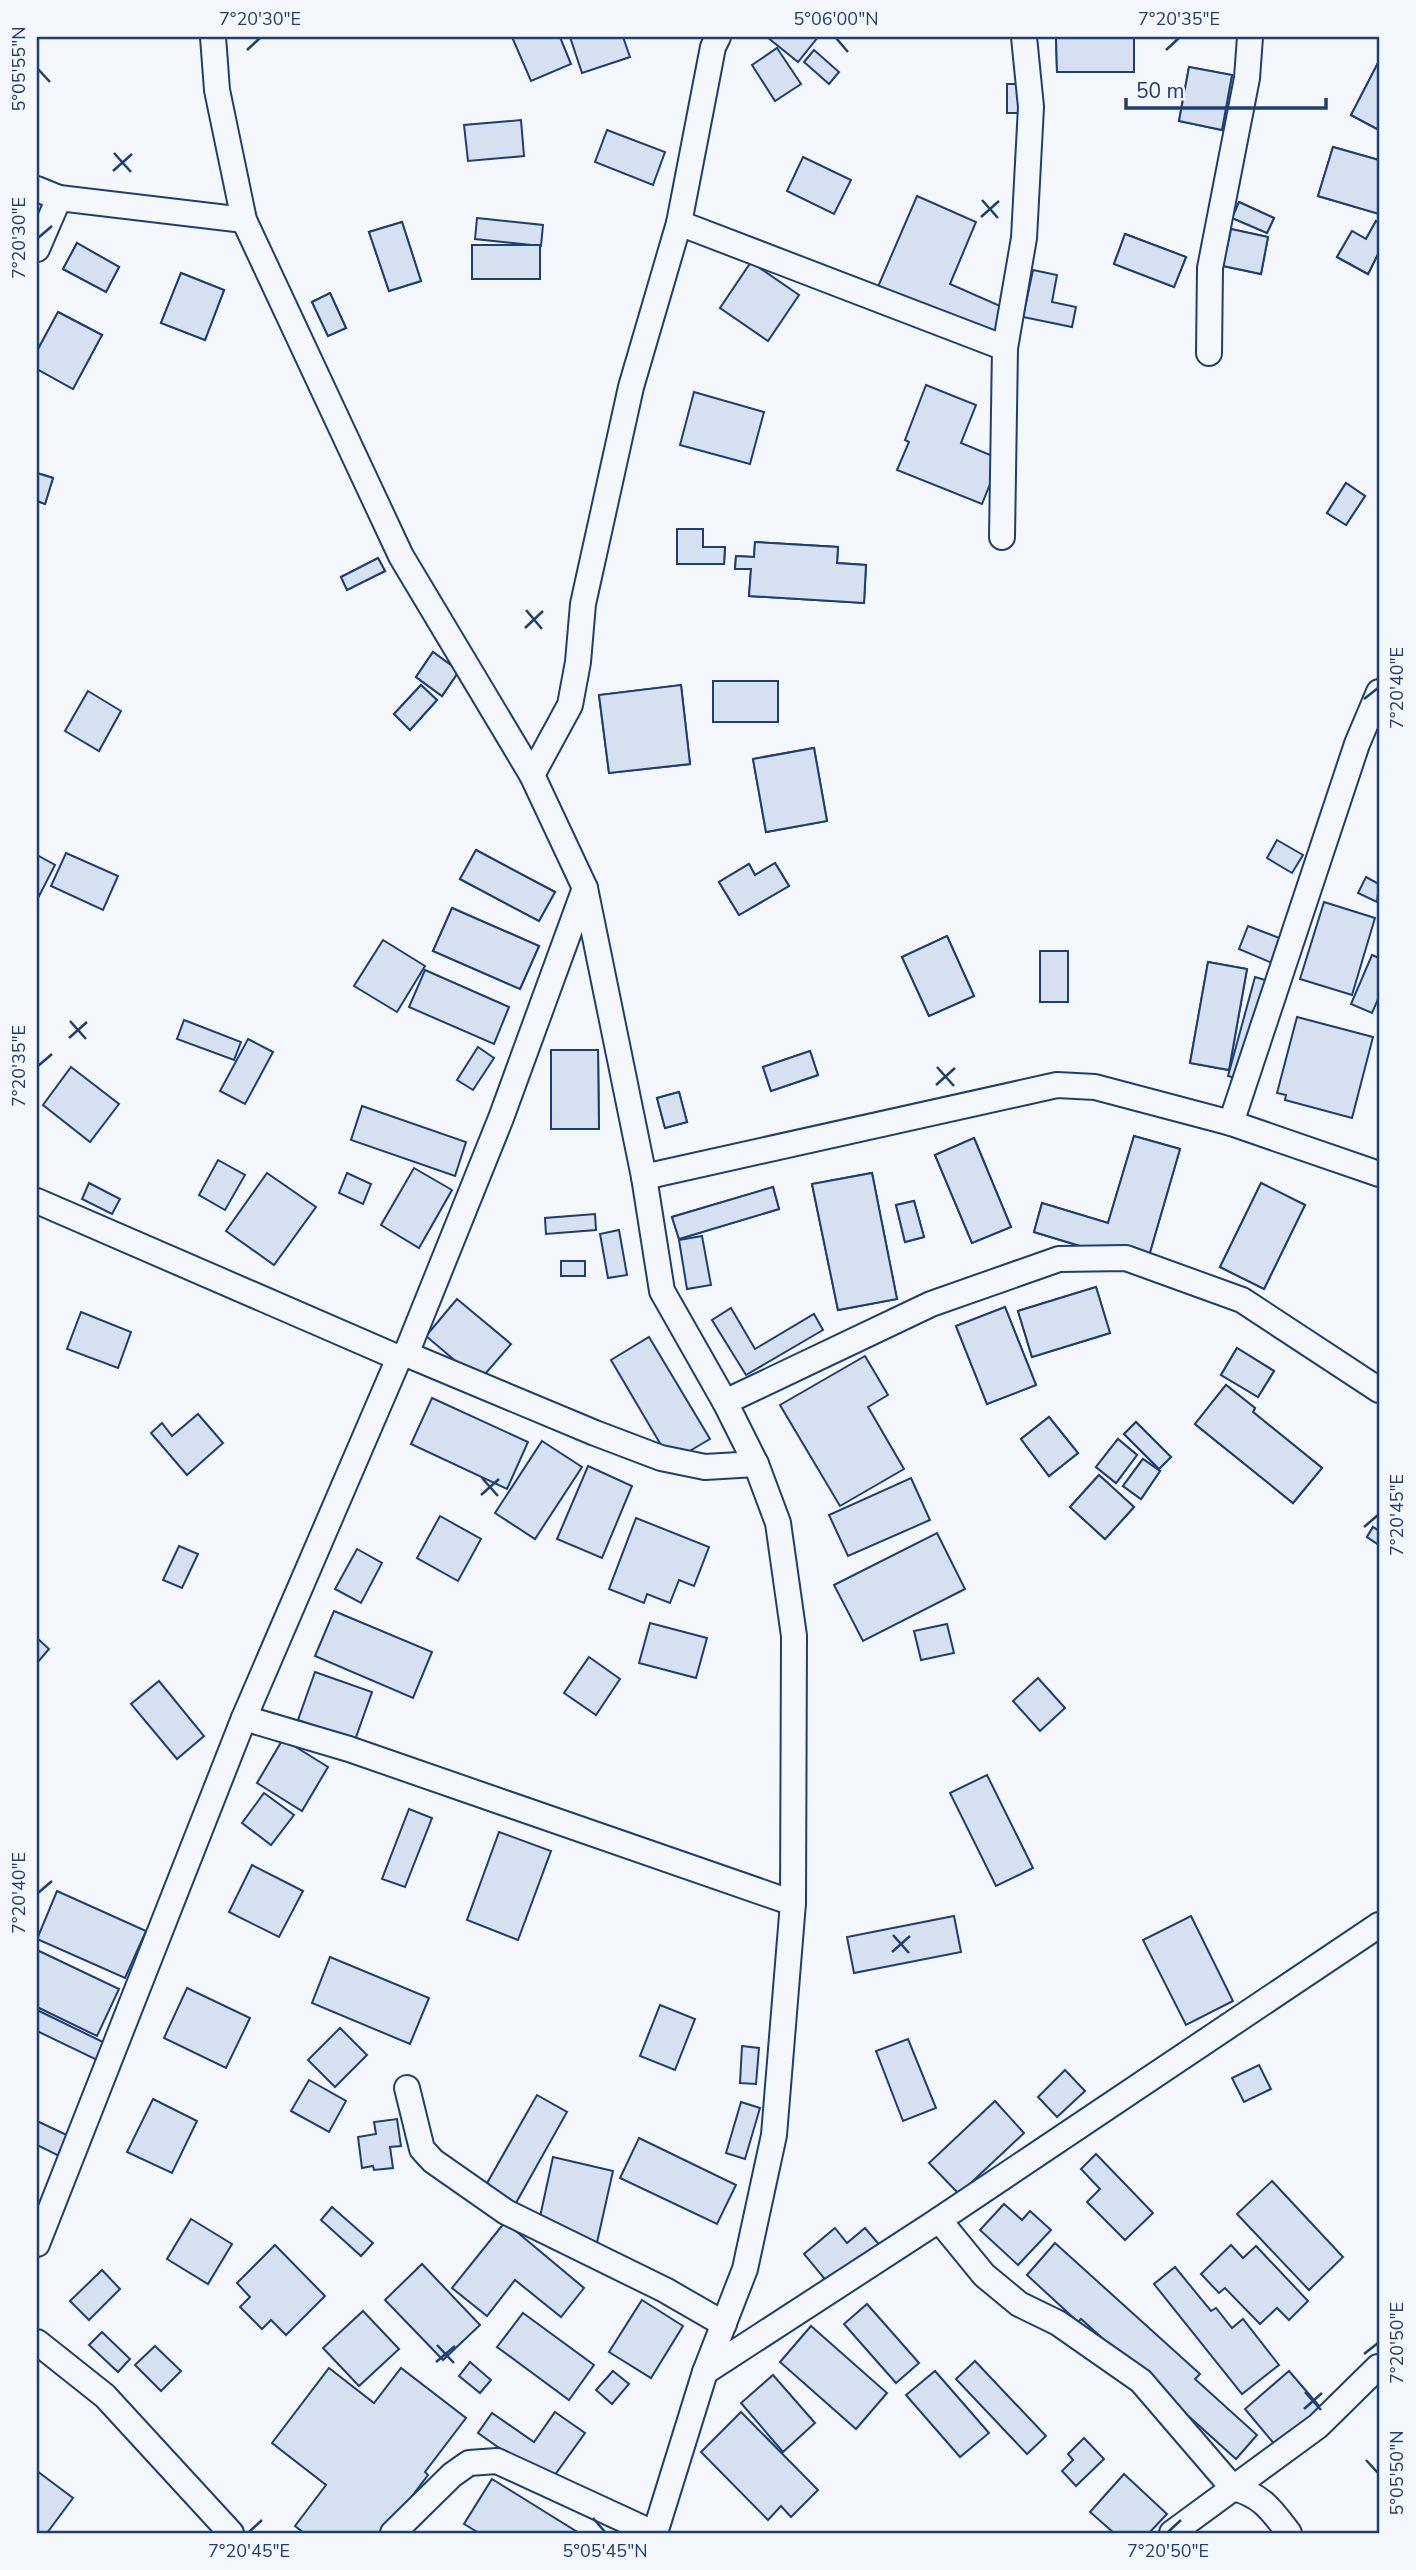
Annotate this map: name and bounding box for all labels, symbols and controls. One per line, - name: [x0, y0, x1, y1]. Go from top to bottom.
- text: 7°20'30"E: [219, 7, 301, 31]
- text: 5°06'00"N: [793, 7, 879, 31]
- text: 7°20'35"E: [1138, 7, 1220, 31]
- text: 5°05'55"N: [7, 26, 31, 112]
- scale bar: [1126, 66, 1325, 110]
- text: 50 m: [1136, 77, 1185, 105]
- text: 7°20'30"E: [7, 197, 31, 279]
- text: 7°20'40"E: [1385, 647, 1409, 729]
- text: 7°20'35"E: [7, 1025, 31, 1107]
- text: 7°20'45"E: [1385, 1474, 1409, 1556]
- text: 7°20'40"E: [7, 1852, 31, 1934]
- text: 7°20'50"E: [1385, 2302, 1409, 2384]
- text: 5°05'50"N: [1385, 2430, 1409, 2516]
- text: 7°20'45"E: [208, 2539, 290, 2563]
- text: 5°05'45"N: [562, 2539, 648, 2563]
- text: 7°20'50"E: [1127, 2539, 1209, 2563]

